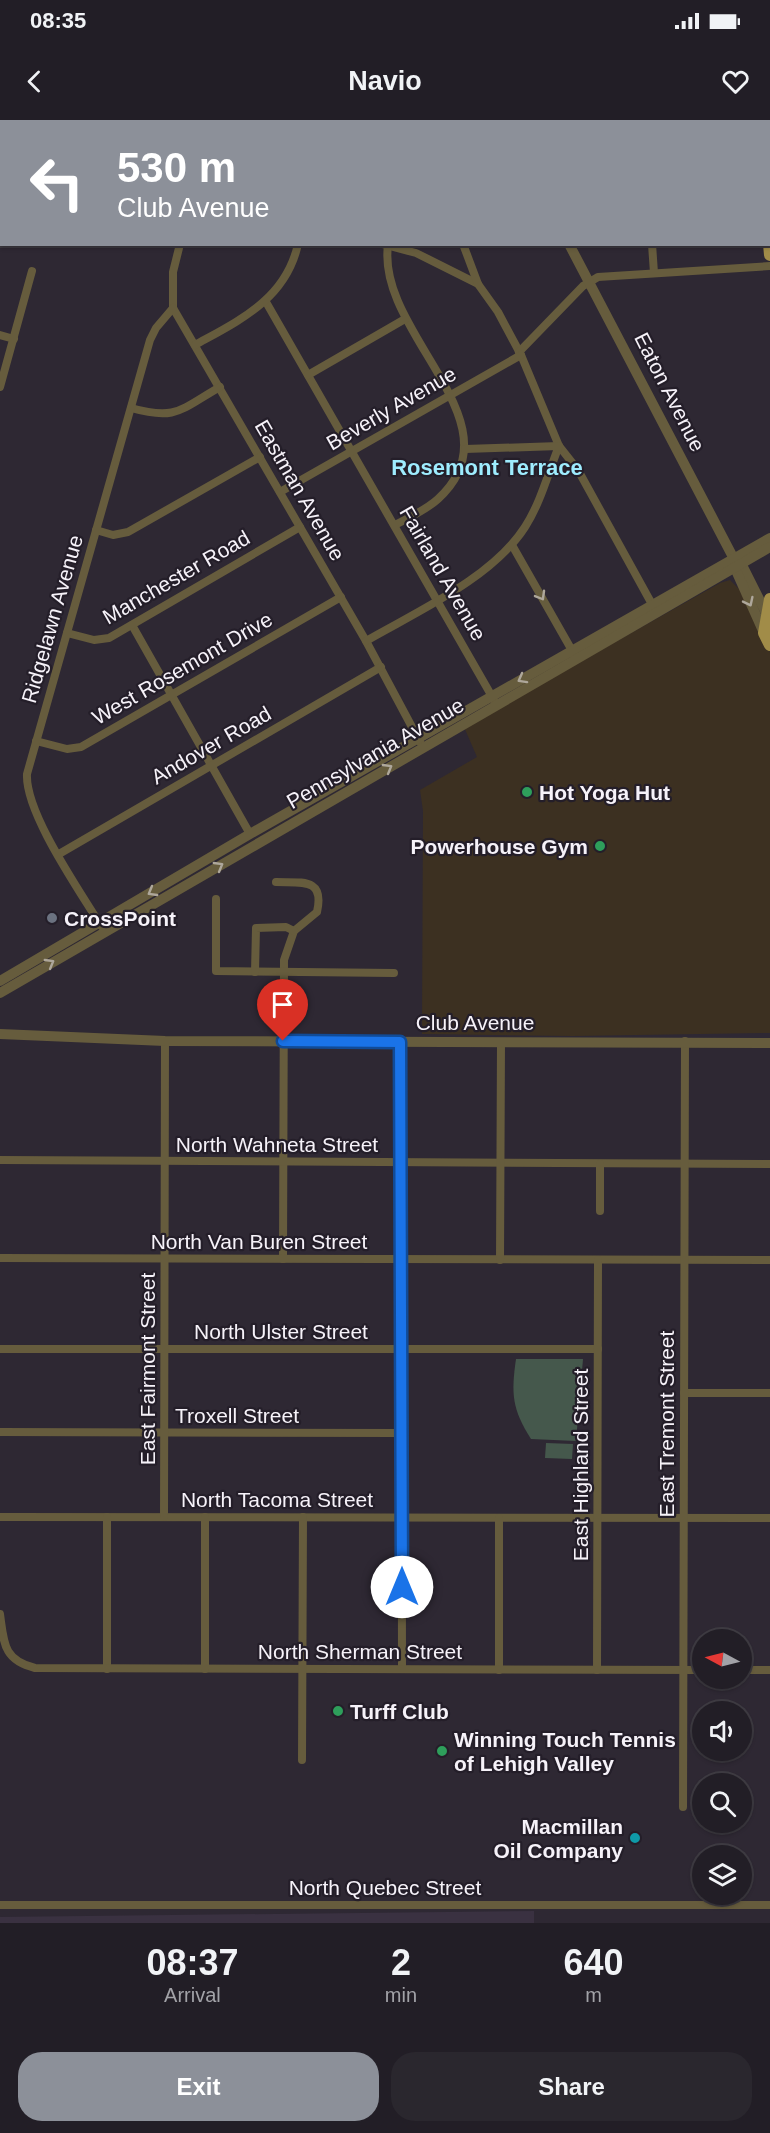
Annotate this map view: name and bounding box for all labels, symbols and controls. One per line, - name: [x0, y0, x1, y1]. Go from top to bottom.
- text: 08:35: [30, 8, 86, 33]
- icon: back: [18, 65, 51, 98]
- icon: heart: [719, 65, 752, 98]
- text: Navio: [348, 66, 422, 96]
- icon: left: [18, 144, 96, 222]
- text: 530 m: [117, 144, 236, 191]
- text: Club Avenue: [117, 193, 270, 223]
- street label: Eaton Avenue: [630, 329, 710, 455]
- street label: Beverly Avenue: [322, 362, 460, 454]
- street label: Eastman Avenue: [250, 416, 350, 564]
- district label: Rosemont Terrace: [391, 455, 583, 480]
- street label: Fairland Avenue: [395, 502, 491, 644]
- street label: Manchester Road: [98, 526, 254, 628]
- street label: Ridgelawn Avenue: [17, 532, 87, 706]
- one-way arrow: [534, 589, 545, 600]
- one-way arrow: [741, 595, 753, 606]
- street label: West Rosemont Drive: [88, 607, 276, 729]
- one-way arrow: [518, 672, 528, 684]
- street label: Pennsylvania Avenue: [282, 693, 468, 813]
- street label: Andover Road: [147, 701, 275, 789]
- one-way arrow: [382, 764, 392, 775]
- place label: Hot Yoga Hut: [539, 781, 670, 804]
- marker: Hot Yoga Hut: [520, 785, 534, 799]
- place label: Powerhouse Gym: [411, 835, 588, 858]
- marker: Powerhouse Gym: [593, 839, 607, 853]
- one-way arrow: [213, 861, 223, 873]
- one-way arrow: [148, 884, 158, 896]
- place label: CrossPoint: [64, 907, 176, 930]
- marker: CrossPoint: [45, 911, 59, 925]
- one-way arrow: [44, 959, 55, 970]
- pin: [257, 979, 308, 1041]
- icon: arrive: [266, 988, 299, 1021]
- street label: Club Avenue: [416, 1011, 534, 1034]
- street label: North Wahneta Street: [176, 1133, 378, 1156]
- street label: North Van Buren Street: [151, 1230, 368, 1253]
- street label: East Fairmont Street: [136, 1273, 159, 1465]
- street label: North Ulster Street: [194, 1320, 368, 1343]
- street label: East Tremont Street: [655, 1330, 678, 1517]
- street label: East Highland Street: [569, 1369, 592, 1561]
- street label: Troxell Street: [175, 1404, 299, 1427]
- street label: North Tacoma Street: [181, 1488, 373, 1511]
- position arrow: [370, 1555, 434, 1619]
- north arrow: [692, 1629, 752, 1689]
- map controls: [692, 1629, 752, 1905]
- street label: North Sherman Street: [258, 1640, 462, 1663]
- place label: Turff Club: [350, 1700, 449, 1723]
- button: sound: [692, 1701, 752, 1761]
- marker: Turff Club: [331, 1704, 345, 1718]
- place label: Winning Touch Tennis of Lehigh Valley: [454, 1728, 676, 1775]
- marker: Winning Touch Tennis of Lehigh Valley: [435, 1744, 449, 1758]
- button: search: [692, 1773, 752, 1833]
- place label: Macmillan Oil Company: [493, 1815, 623, 1862]
- marker: Macmillan Oil Company: [628, 1831, 642, 1845]
- button: layers: [692, 1845, 752, 1905]
- street label: North Quebec Street: [289, 1876, 481, 1899]
- text: 08:37: [146, 1942, 238, 1983]
- text: 2: [391, 1942, 411, 1983]
- text: 640: [563, 1942, 624, 1983]
- text: Arrival: [164, 1984, 221, 2006]
- text: min: [385, 1984, 417, 2006]
- text: m: [585, 1984, 602, 2006]
- button: Exit: [18, 2052, 379, 2121]
- button: Share: [391, 2052, 752, 2121]

